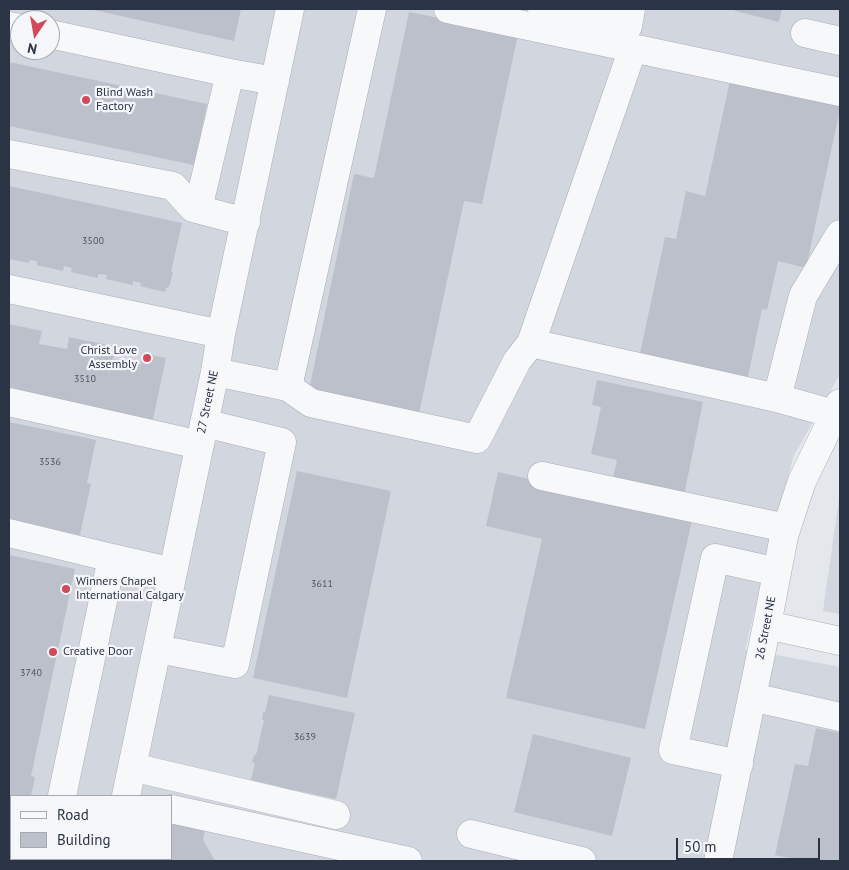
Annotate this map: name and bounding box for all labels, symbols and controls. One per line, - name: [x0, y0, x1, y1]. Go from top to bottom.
- north arrow: [10, 10, 60, 60]
- text: N: [26, 39, 38, 58]
- place label: Blind Wash Factory: [96, 86, 153, 114]
- marker: Blind Wash Factory: [80, 94, 92, 106]
- house number: 3500: [82, 235, 104, 247]
- place label: Christ Love Assembly: [80, 344, 137, 372]
- marker: Christ Love Assembly: [141, 352, 153, 364]
- street label: 27 Street NE: [194, 369, 222, 435]
- house number: 3510: [74, 373, 96, 385]
- house number: 3536: [39, 456, 61, 468]
- place label: Winners Chapel International Calgary: [76, 575, 184, 603]
- house number: 3611: [311, 578, 333, 590]
- marker: Winners Chapel International Calgary: [60, 583, 72, 595]
- street label: 26 Street NE: [753, 595, 779, 661]
- place label: Creative Door: [63, 645, 133, 659]
- marker: Creative Door: [47, 646, 59, 658]
- house number: 3740: [20, 667, 42, 679]
- house number: 3639: [294, 731, 316, 743]
- legend: [10, 795, 172, 860]
- text: Road: [57, 805, 89, 824]
- scale bar: [679, 828, 823, 860]
- text: Building: [57, 830, 111, 849]
- text: 50 m: [684, 837, 717, 856]

